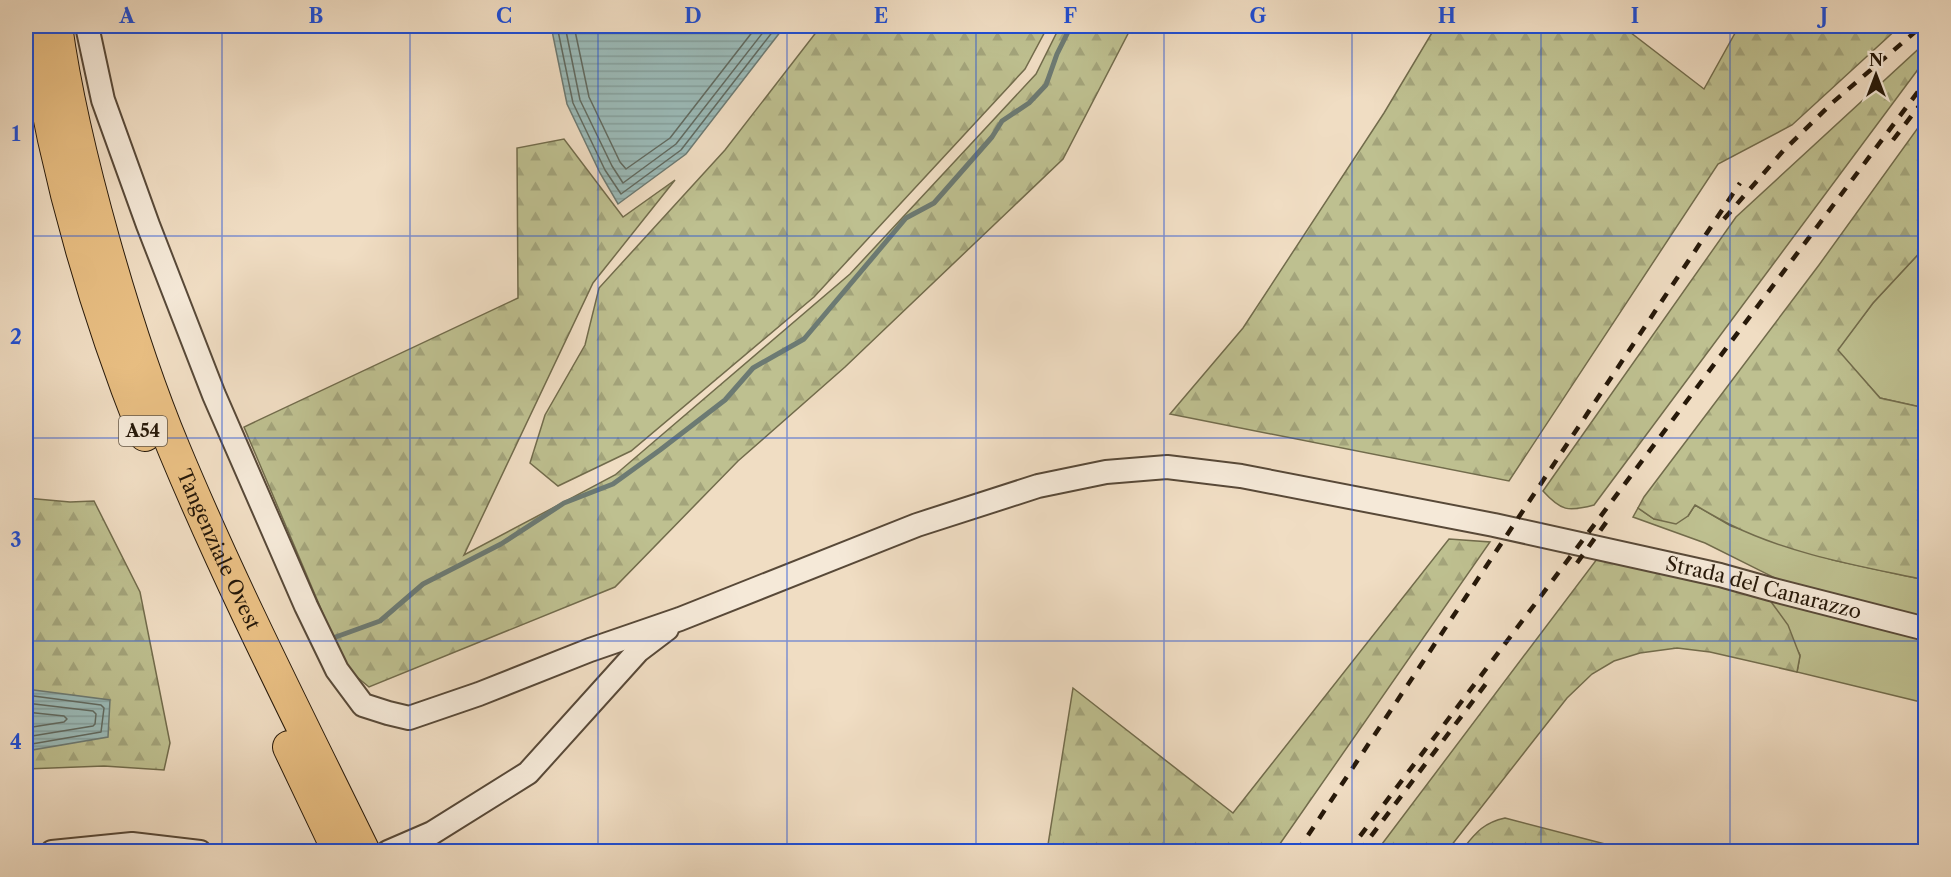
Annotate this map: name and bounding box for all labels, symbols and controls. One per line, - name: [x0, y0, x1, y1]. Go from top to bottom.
- text: A: [118, 4, 135, 28]
- text: B: [309, 4, 324, 28]
- text: C: [496, 4, 512, 28]
- text: D: [684, 4, 702, 28]
- text: E: [874, 4, 888, 28]
- text: F: [1063, 4, 1077, 28]
- text: G: [1250, 4, 1267, 28]
- text: H: [1438, 4, 1456, 28]
- text: I: [1631, 4, 1639, 28]
- text: J: [1816, 4, 1828, 28]
- north arrow: [1846, 45, 1906, 105]
- text: N: [1869, 50, 1883, 70]
- text: 1: [12, 122, 21, 146]
- text: 2: [10, 325, 22, 349]
- road number: A54: [119, 416, 167, 446]
- street label: Tangenziale Ovest: [172, 466, 266, 634]
- text: 3: [10, 528, 22, 552]
- street label: Strada del Canarazzo: [1663, 551, 1864, 624]
- text: 4: [10, 730, 22, 754]

